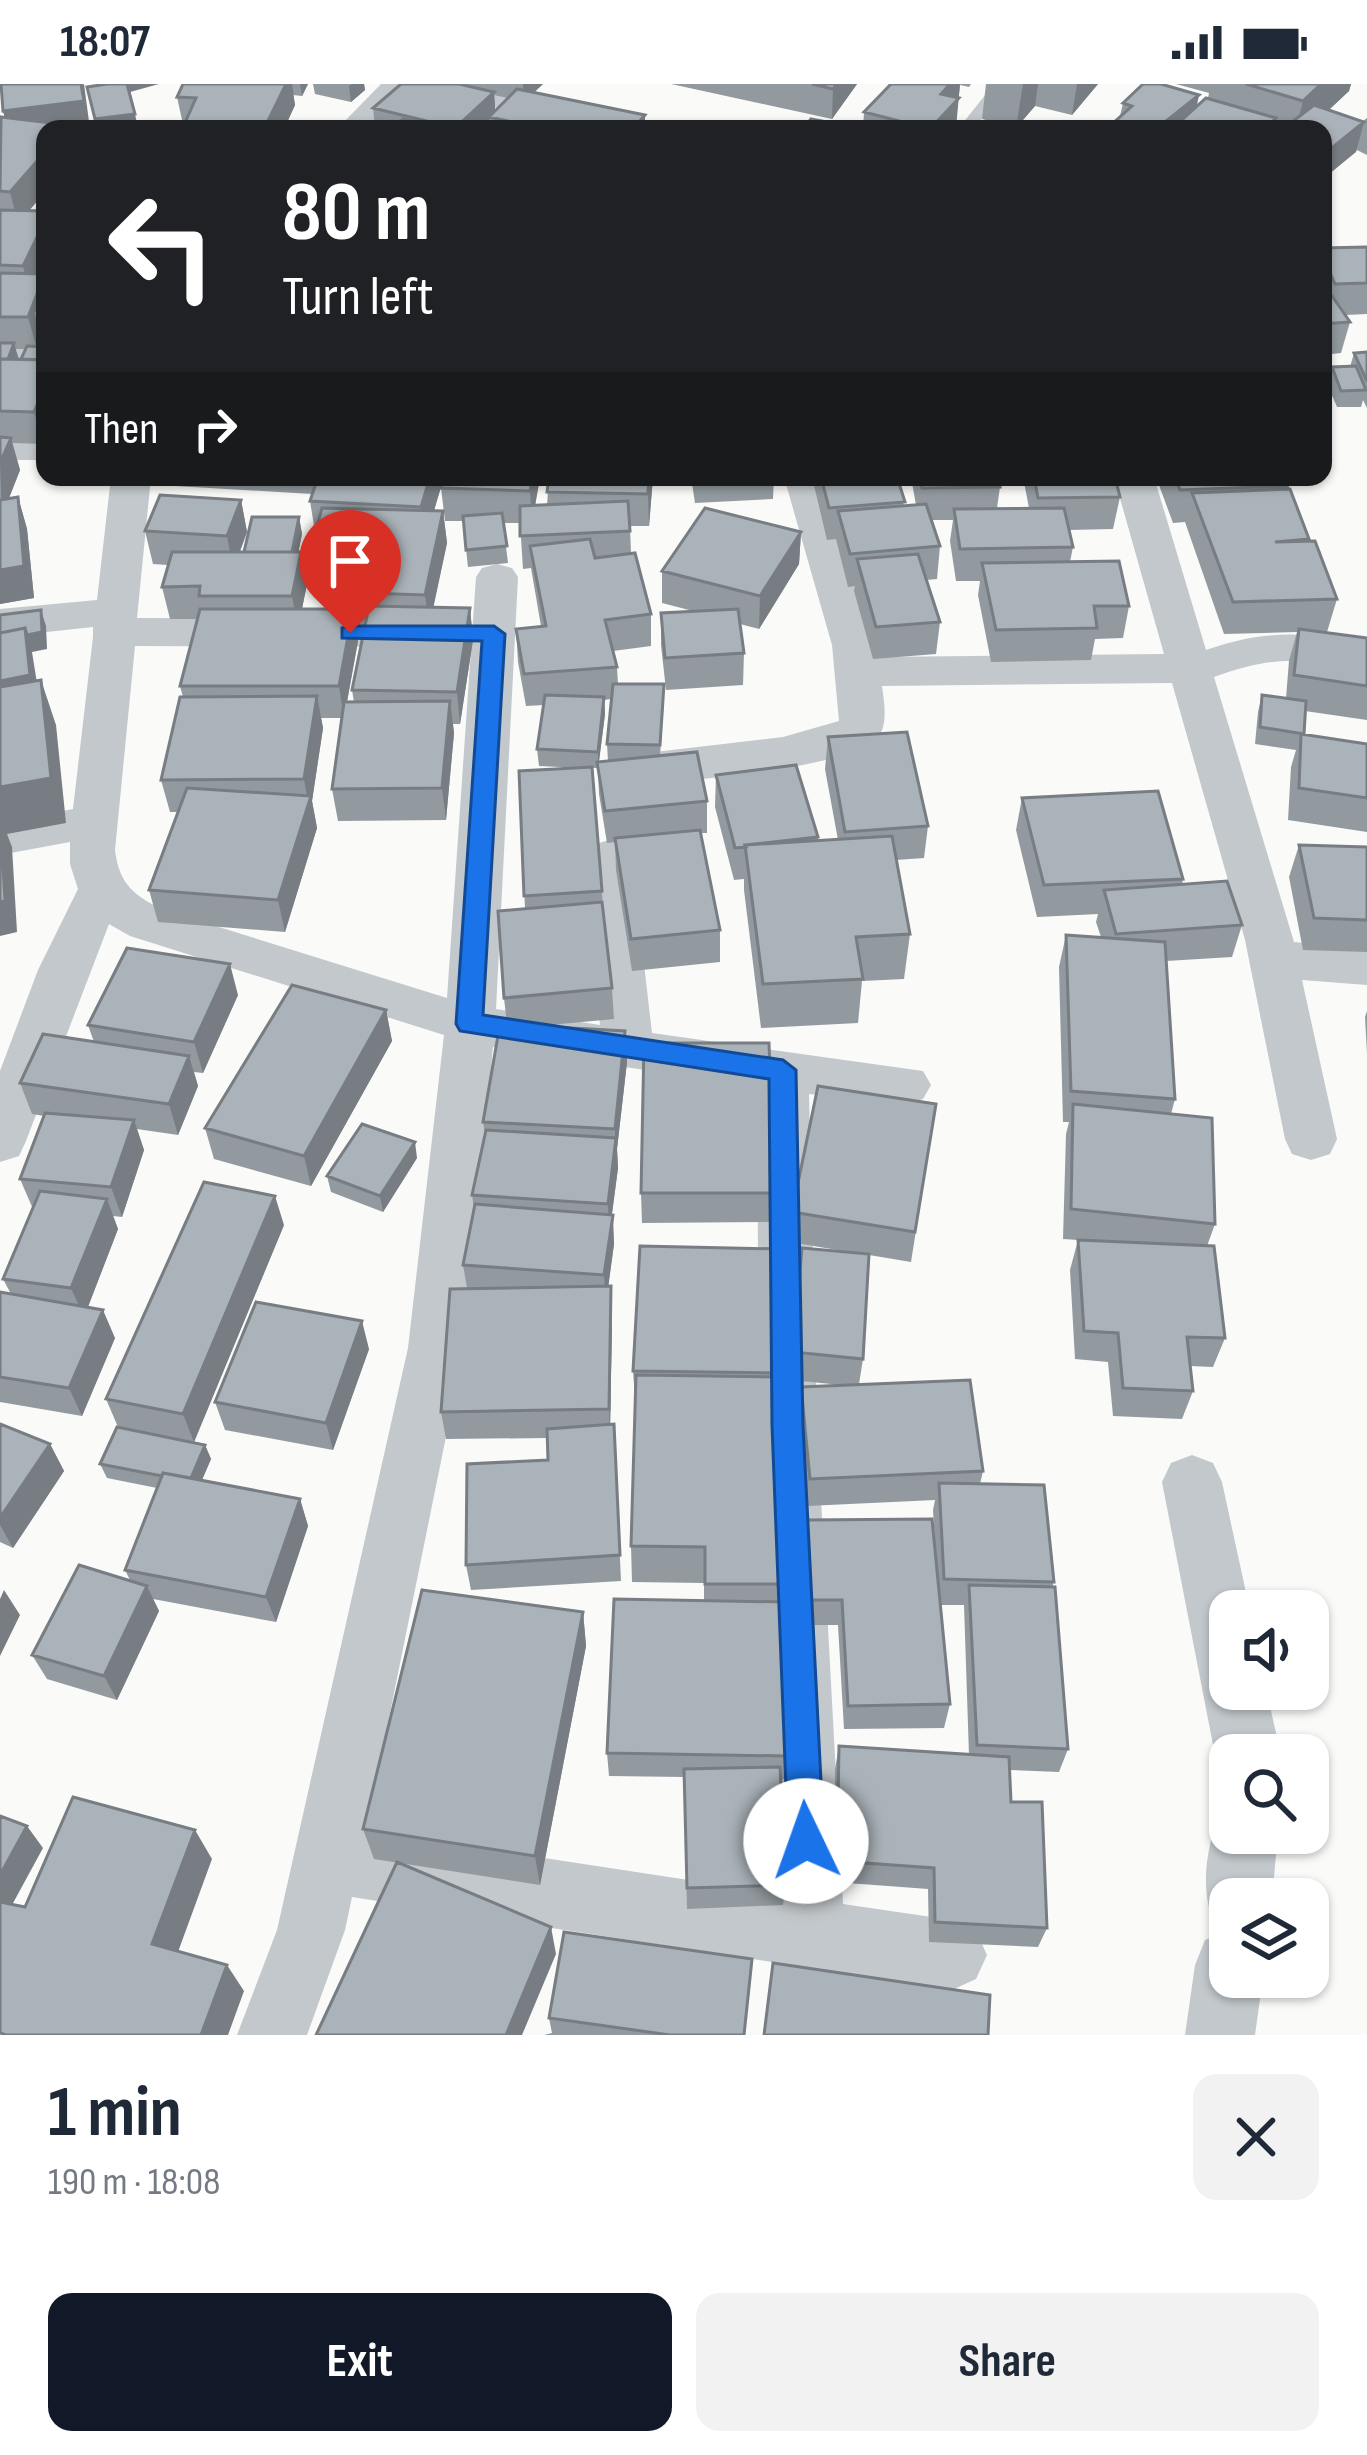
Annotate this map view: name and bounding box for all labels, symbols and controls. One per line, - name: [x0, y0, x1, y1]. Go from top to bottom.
- text: 18:07: [60, 15, 150, 70]
- text: 80 m: [282, 163, 430, 264]
- icon: left: [84, 168, 240, 324]
- text: Turn left: [282, 265, 434, 330]
- icon: right: [182, 396, 248, 462]
- text: Then: [84, 402, 158, 457]
- pin: [299, 510, 401, 633]
- icon: arrive: [317, 528, 383, 594]
- map controls: [1209, 1590, 1329, 1998]
- button: sound: [1209, 1590, 1329, 1710]
- button: search: [1209, 1734, 1329, 1854]
- position arrow: [743, 1778, 869, 1904]
- button: layers: [1209, 1878, 1329, 1998]
- text: 1 min: [48, 2070, 182, 2157]
- button: close: [1193, 2074, 1319, 2200]
- text: 190 m · 18:08: [48, 2159, 220, 2206]
- button: Exit: [48, 2293, 672, 2431]
- button: Share: [696, 2293, 1319, 2431]

